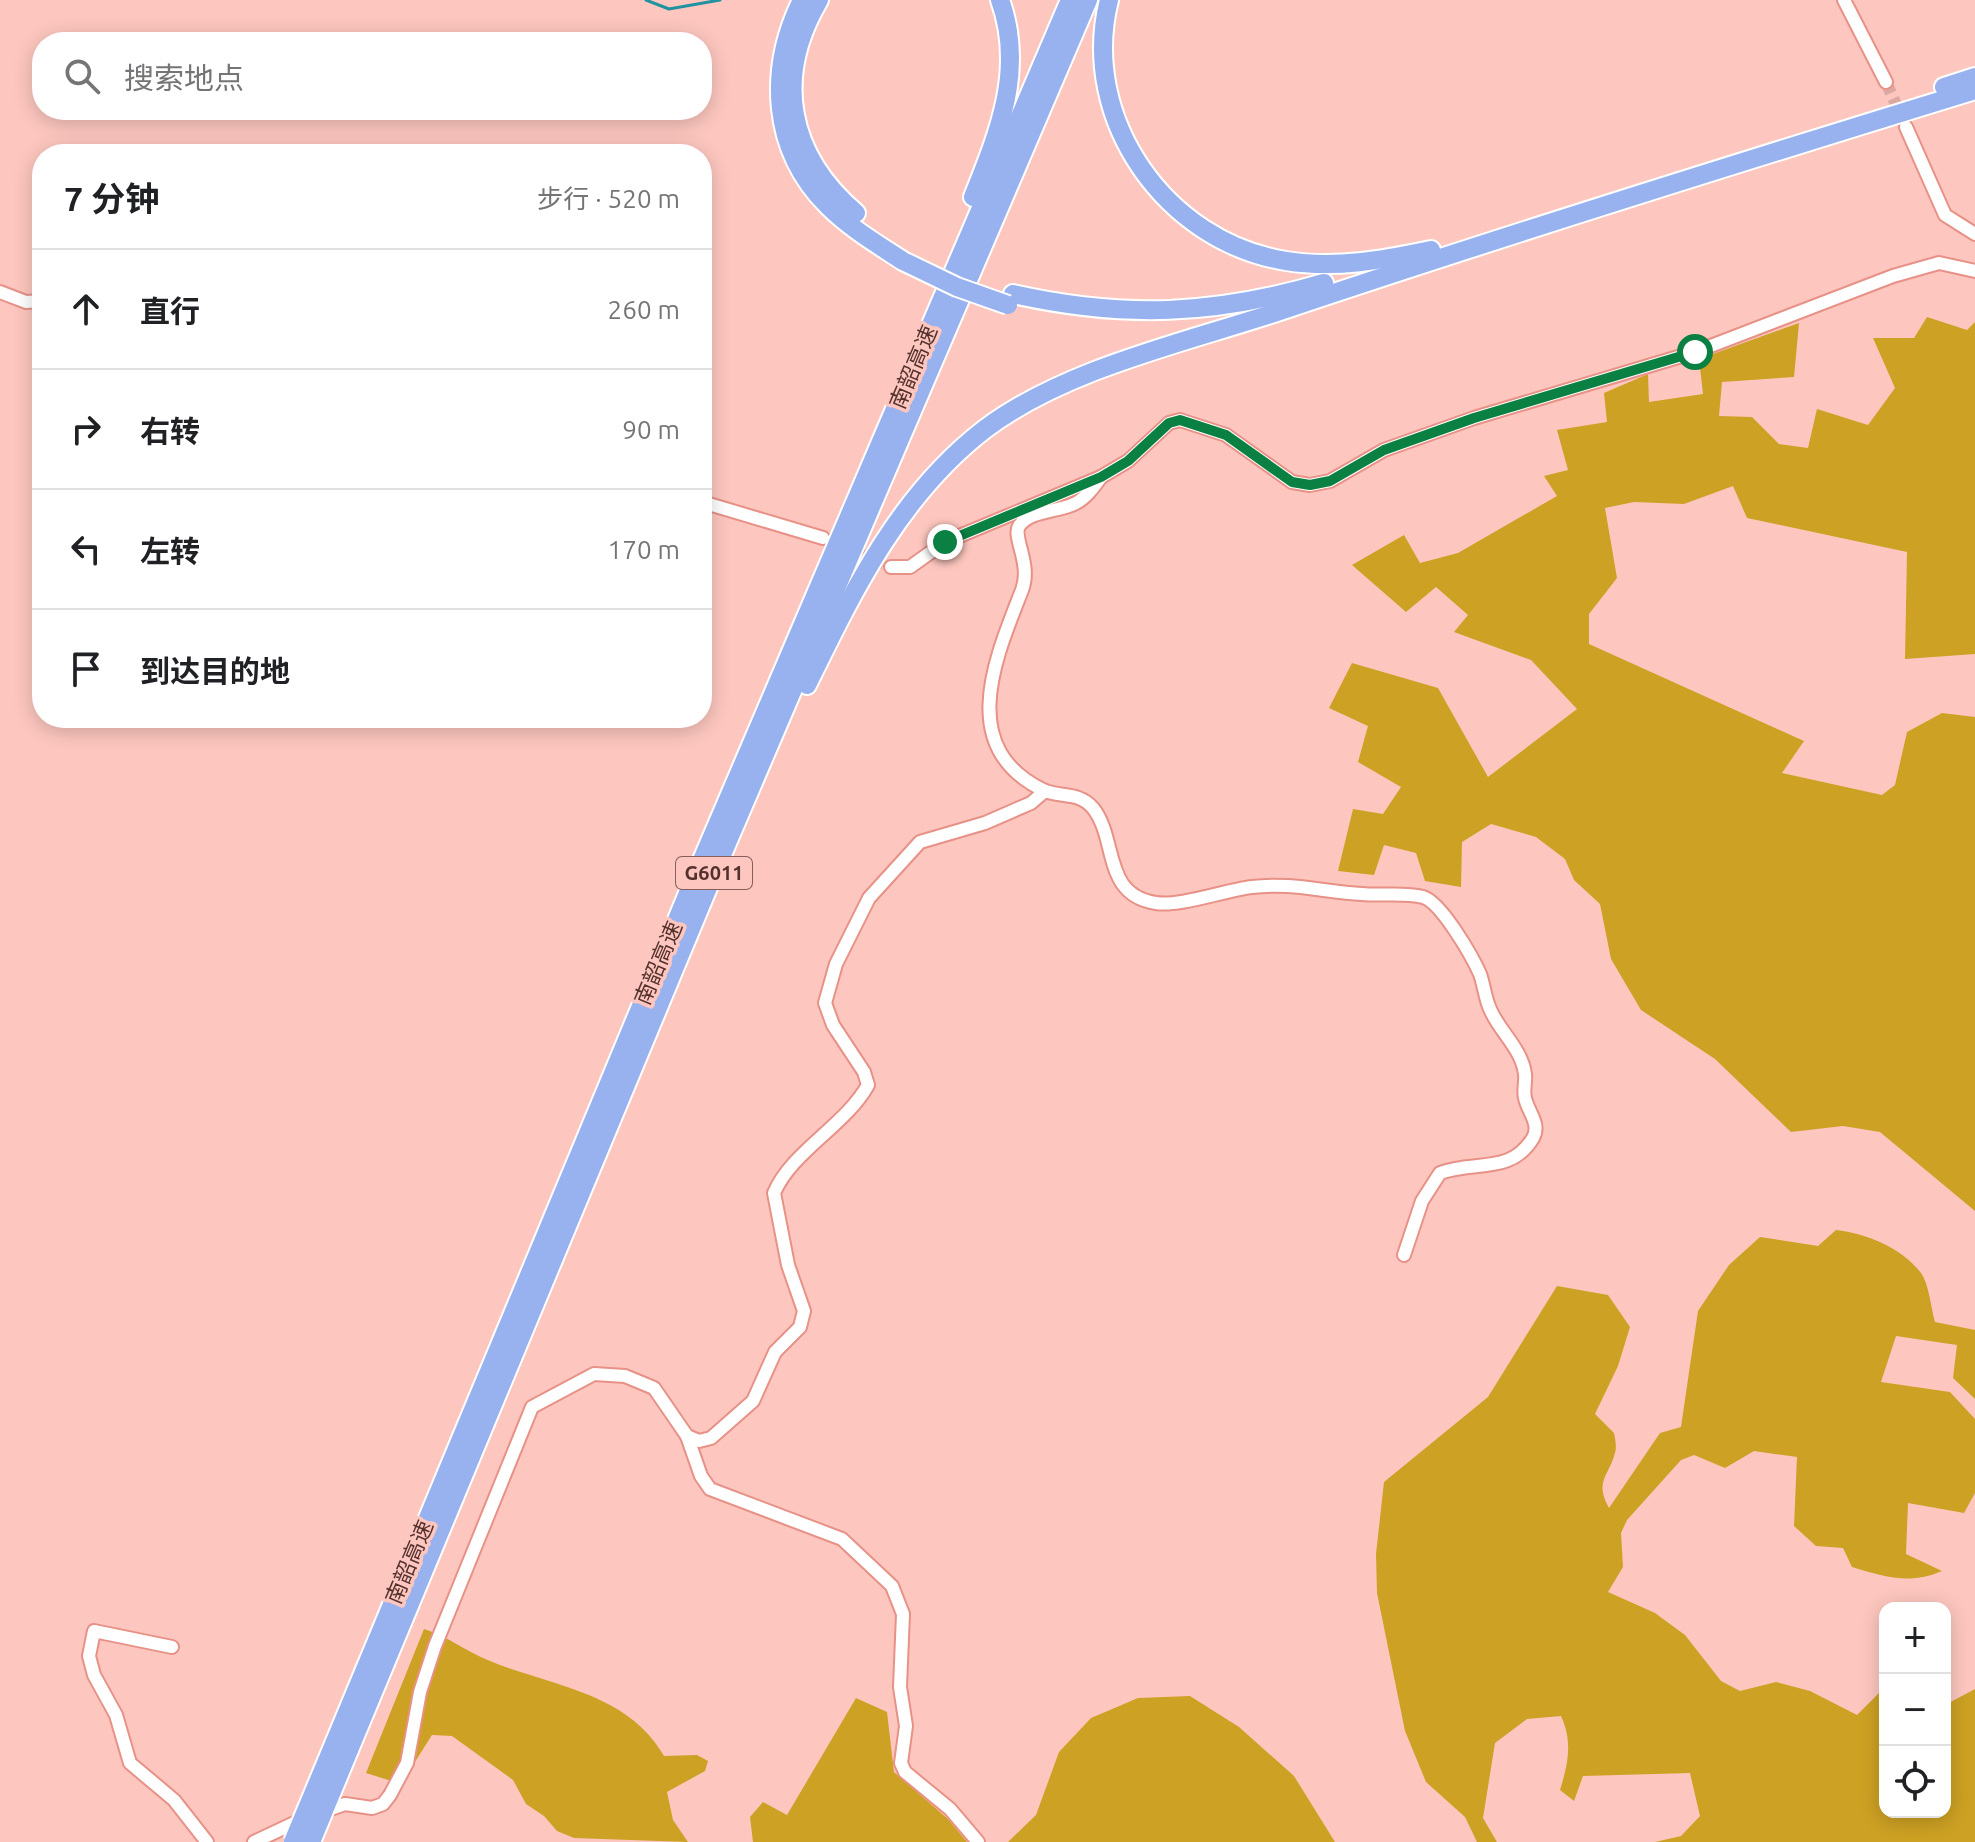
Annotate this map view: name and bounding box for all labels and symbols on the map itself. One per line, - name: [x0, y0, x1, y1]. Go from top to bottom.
- street label: 南韶高速: [884, 321, 941, 412]
- route start: [1677, 334, 1713, 370]
- route end: [927, 524, 963, 560]
- road number: G6011: [676, 857, 752, 889]
- street label: 南韶高速: [629, 917, 686, 1008]
- street label: 南韶高速: [380, 1516, 437, 1607]

